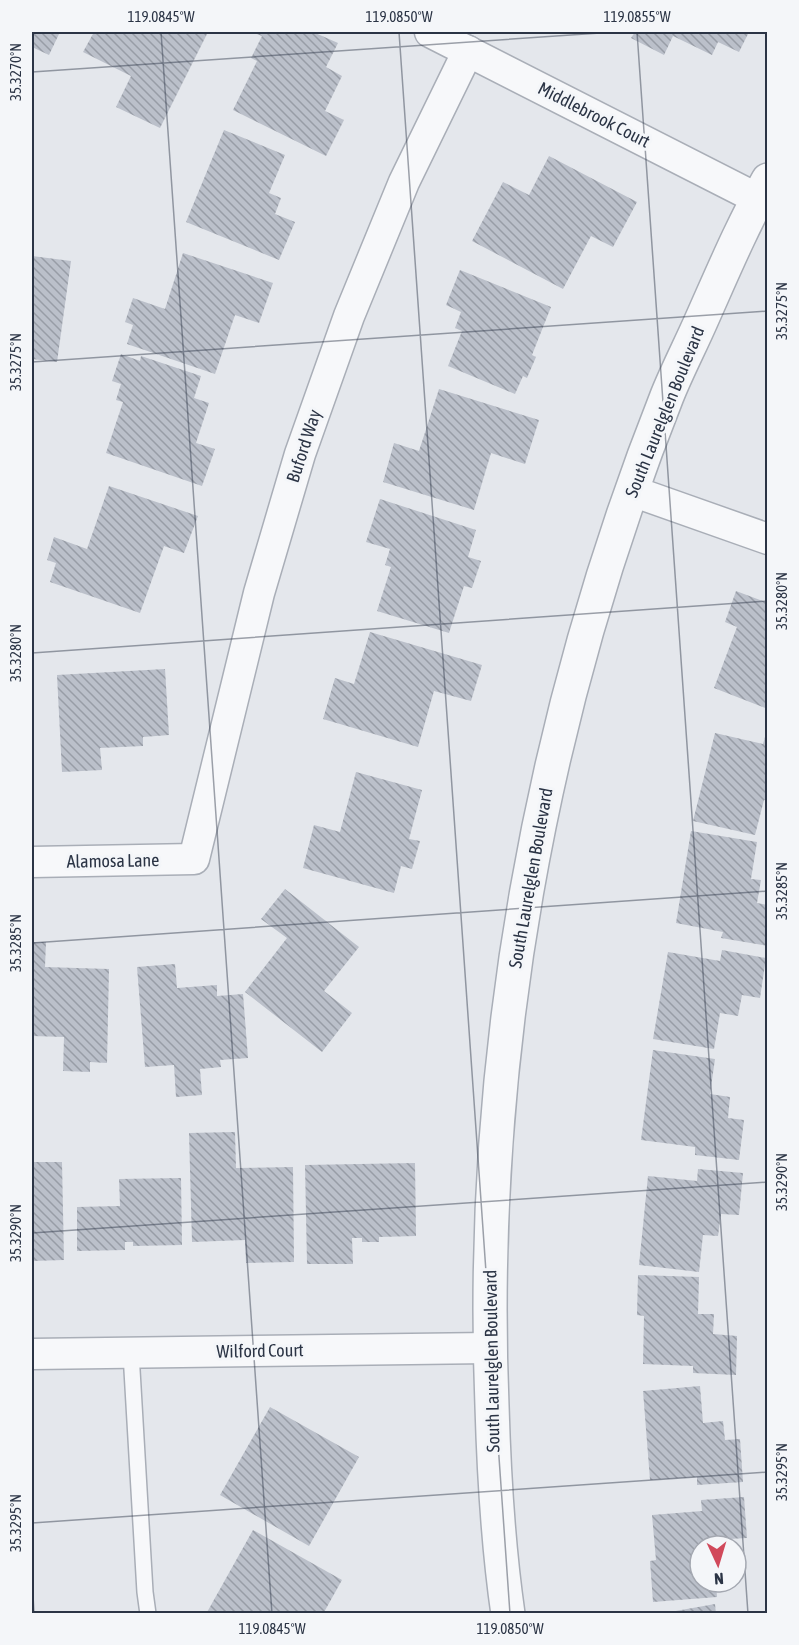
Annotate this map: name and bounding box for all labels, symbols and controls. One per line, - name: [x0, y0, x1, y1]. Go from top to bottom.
- text: 119.0845°W: [127, 8, 195, 25]
- text: 119.0850°W: [365, 8, 433, 25]
- text: 119.0855°W: [603, 8, 671, 25]
- text: 35.3270°N: [7, 43, 24, 101]
- street label: Middlebrook Court: [535, 77, 654, 152]
- text: 35.3275°N: [773, 282, 790, 340]
- street label: South Laurelglen Boulevard: [621, 323, 708, 500]
- text: 35.3275°N: [7, 333, 24, 391]
- street label: Buford Way: [282, 407, 325, 485]
- text: 35.3280°N: [773, 572, 790, 630]
- text: 35.3280°N: [7, 624, 24, 682]
- street label: South Laurelglen Boulevard: [504, 786, 557, 970]
- street label: Alamosa Lane: [66, 849, 160, 872]
- text: 35.3285°N: [773, 862, 790, 920]
- text: 35.3285°N: [7, 914, 24, 972]
- text: 35.3290°N: [773, 1153, 790, 1211]
- text: 35.3290°N: [7, 1204, 24, 1262]
- street label: South Laurelglen Boulevard: [479, 1270, 504, 1452]
- street label: Wilford Court: [216, 1339, 304, 1362]
- text: 35.3295°N: [773, 1443, 790, 1501]
- text: 35.3295°N: [7, 1494, 24, 1552]
- north arrow: [688, 1534, 748, 1594]
- text: N: [714, 1570, 724, 1588]
- text: 119.0845°W: [238, 1620, 306, 1637]
- text: 119.0850°W: [476, 1620, 544, 1637]

